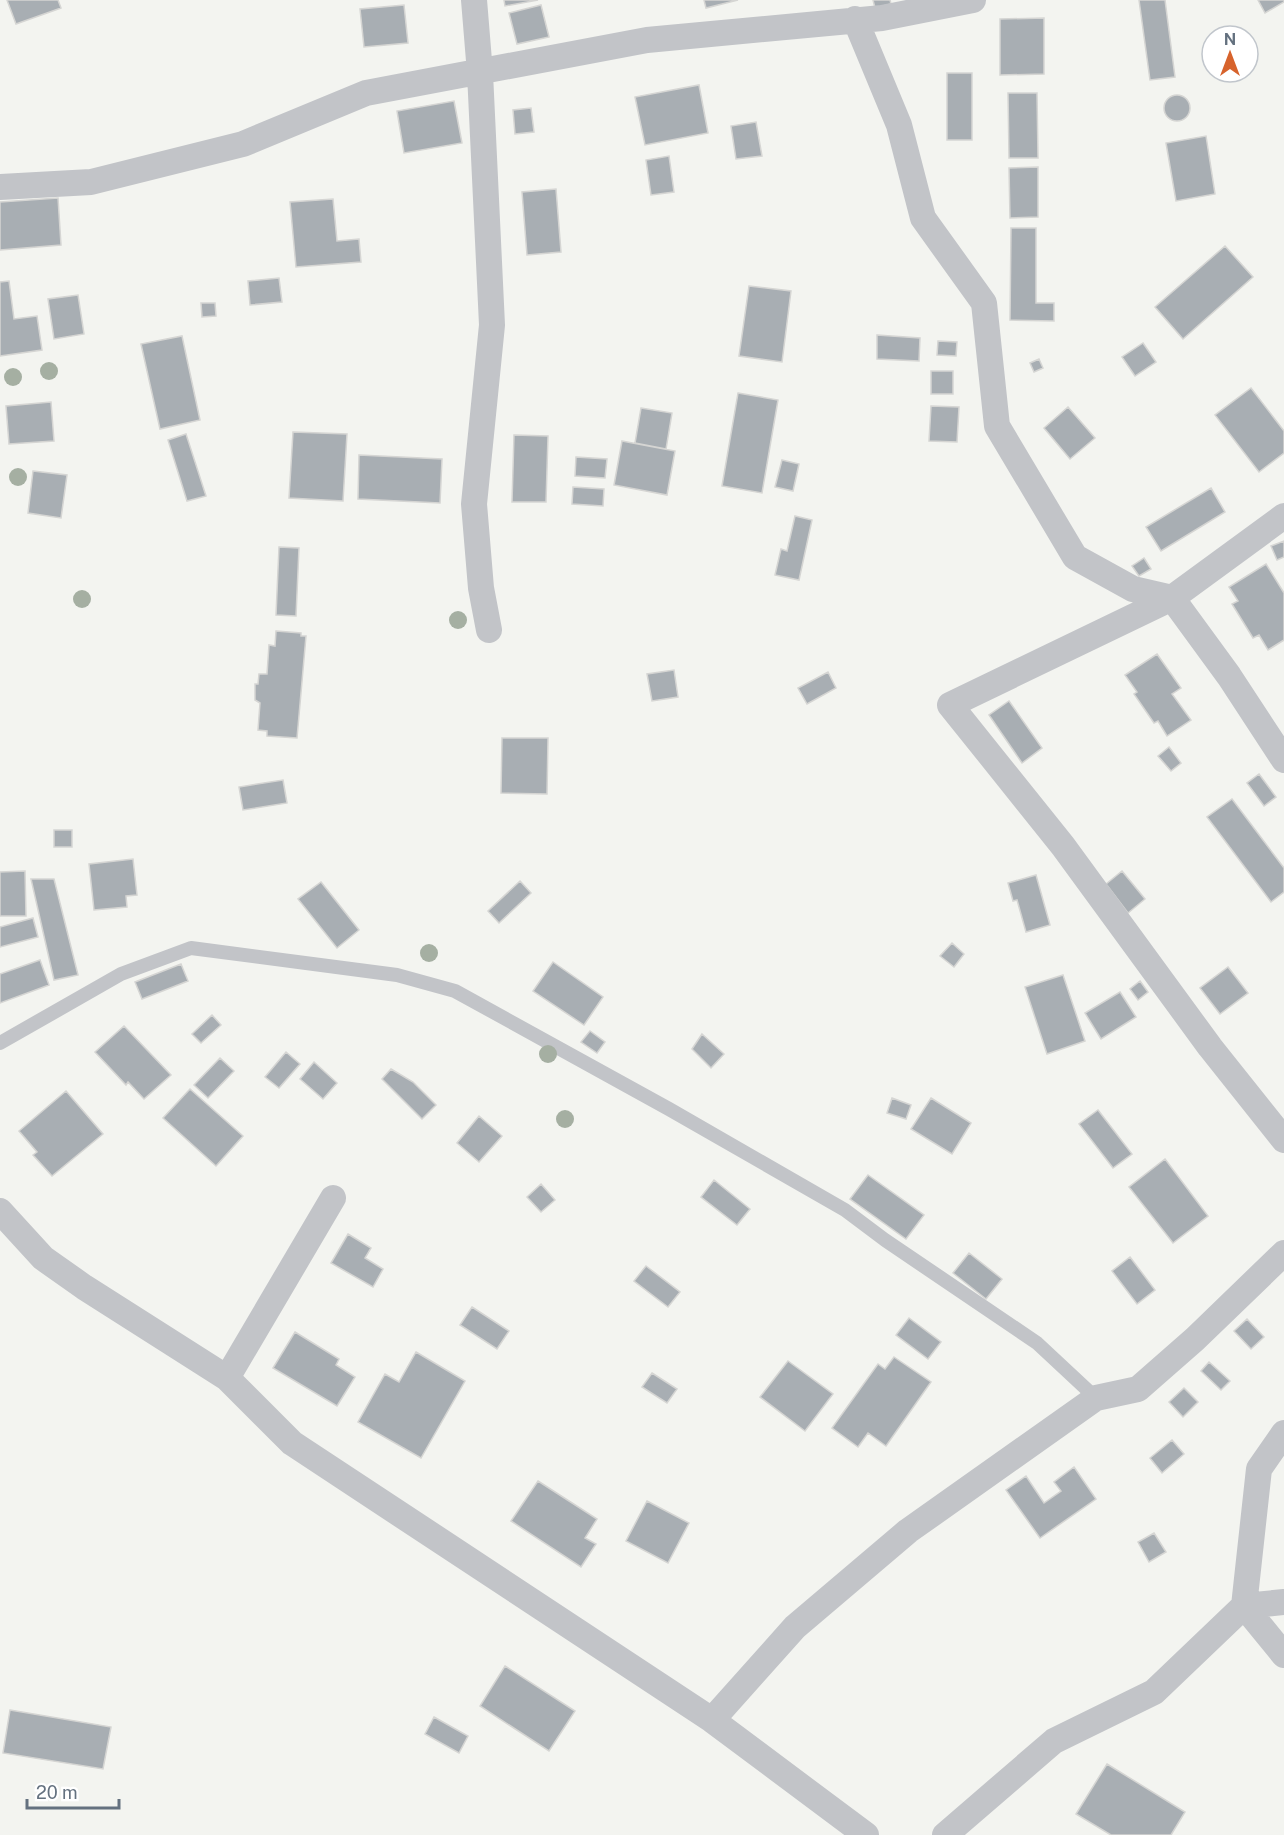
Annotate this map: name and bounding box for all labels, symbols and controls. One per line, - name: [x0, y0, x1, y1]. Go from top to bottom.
- north arrow: [1200, 24, 1260, 84]
- text: N: [1224, 30, 1236, 49]
- scale bar: [27, 1772, 118, 1810]
- text: 20 m: [36, 1782, 78, 1803]

